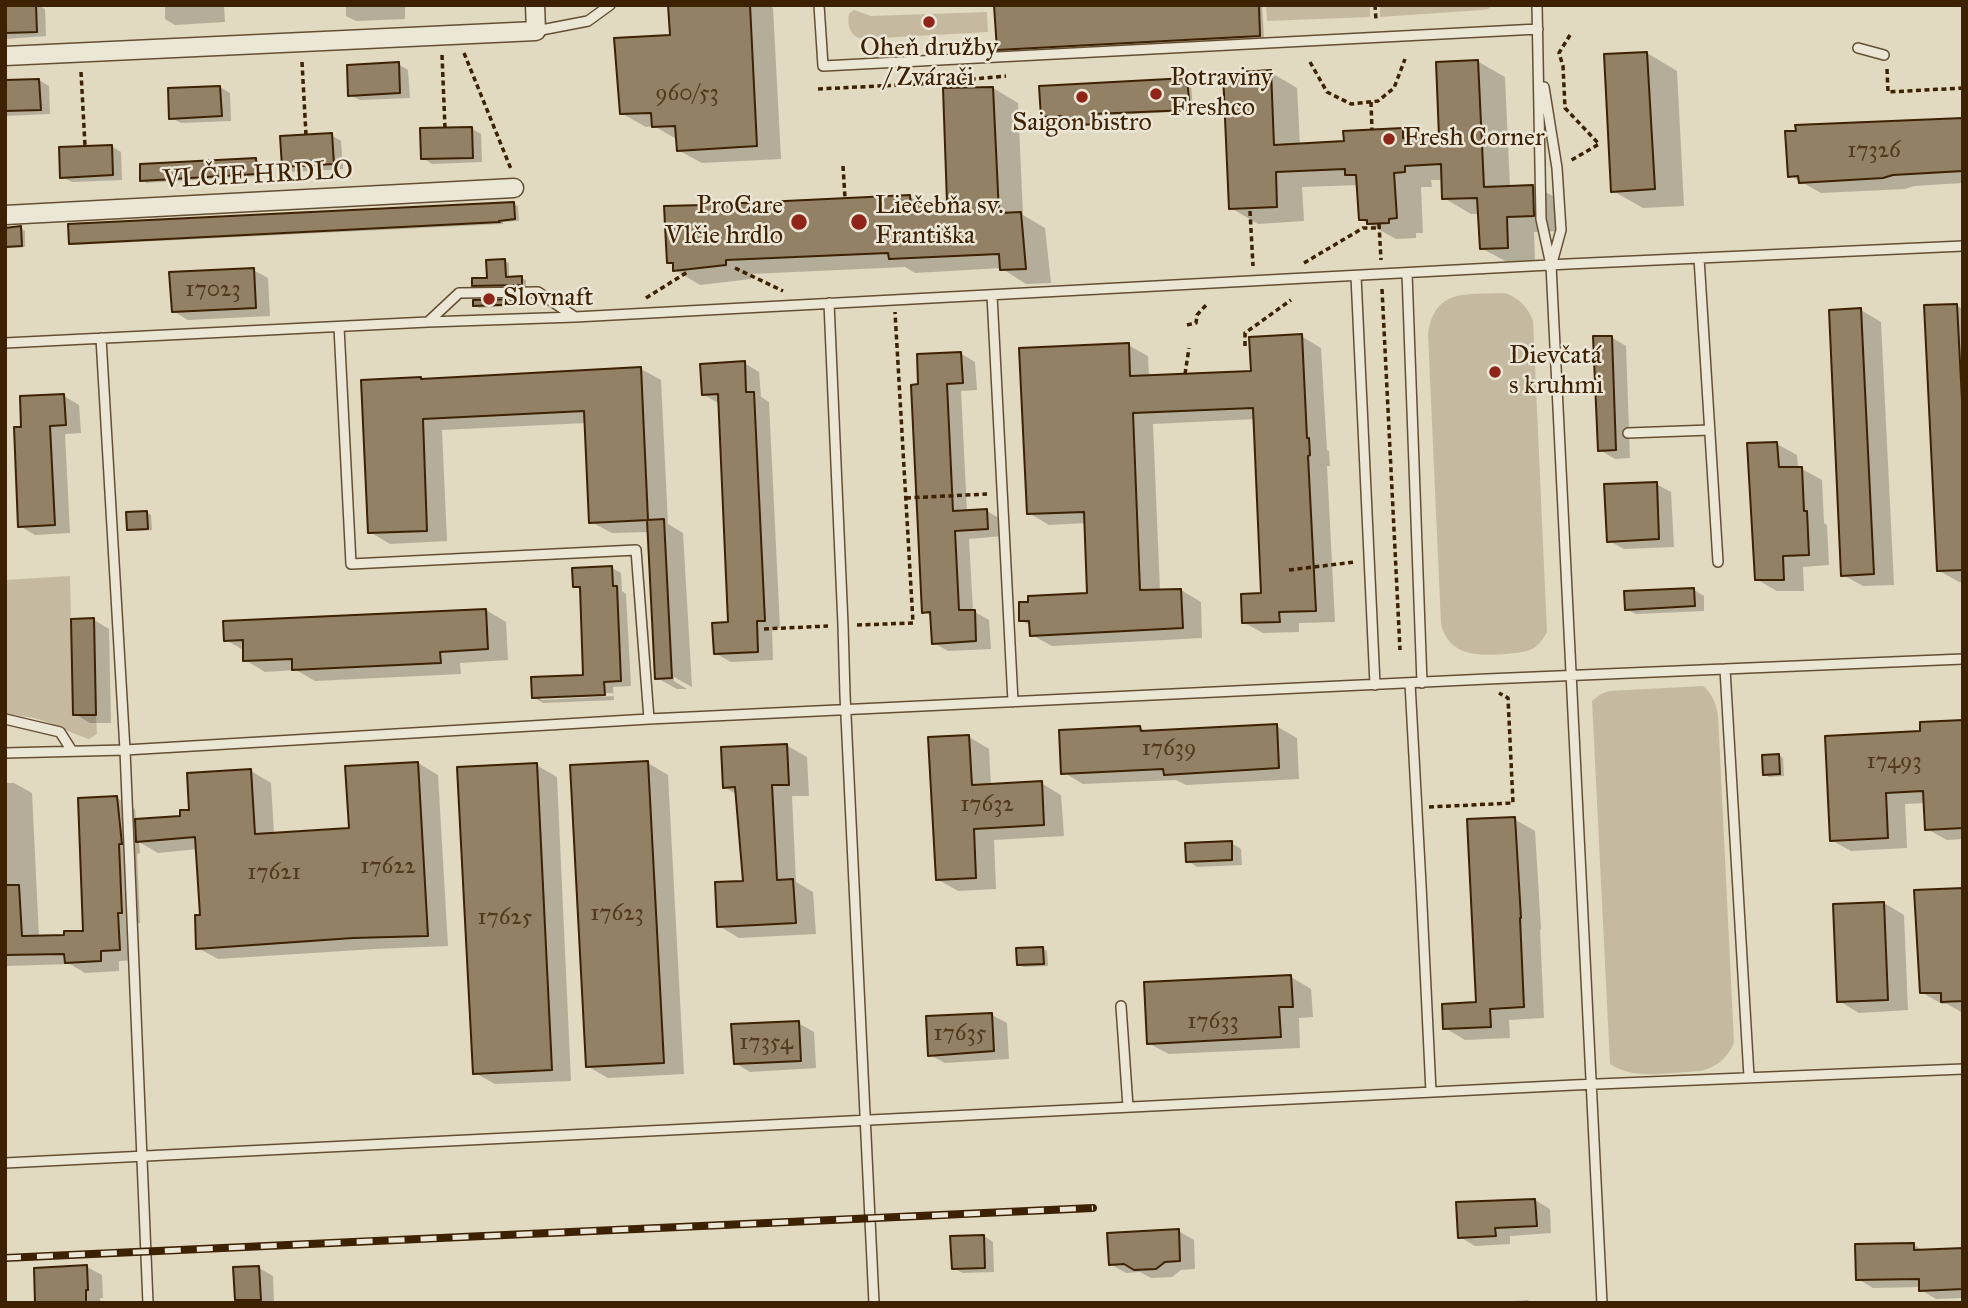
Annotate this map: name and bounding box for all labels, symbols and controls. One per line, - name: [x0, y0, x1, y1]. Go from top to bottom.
- marker: Oheň družby / Zvárači: [921, 14, 937, 30]
- place label: Oheň družby / Zvárači: [860, 33, 998, 94]
- place label: Potraviny Freshco: [1170, 63, 1273, 124]
- house number: 960/53: [655, 80, 719, 108]
- marker: Potraviny Freshco: [1148, 86, 1164, 102]
- marker: Saigon bistro: [1074, 89, 1090, 105]
- place label: Saigon bistro: [1012, 108, 1152, 140]
- place label: Fresh Corner: [1403, 123, 1545, 155]
- marker: Fresh Corner: [1381, 131, 1397, 147]
- house number: 17326: [1847, 137, 1901, 165]
- street label: VLČIE HRDLO: [162, 155, 354, 197]
- place label: ProCare Vlčie hrdlo: [665, 191, 783, 252]
- place label: Liečebňa sv. Františka: [875, 191, 1004, 252]
- marker: ProCare Vlčie hrdlo: [789, 212, 809, 232]
- marker: Liečebňa sv. Františka: [849, 212, 869, 232]
- house number: 17023: [185, 276, 241, 304]
- place label: Slovnaft: [503, 283, 594, 315]
- marker: Slovnaft: [481, 291, 497, 307]
- place label: Dievčatá s kruhmi: [1509, 341, 1603, 402]
- marker: Dievčatá s kruhmi: [1487, 364, 1503, 380]
- house number: 17639: [1142, 735, 1196, 763]
- house number: 17493: [1866, 748, 1922, 776]
- house number: 17632: [960, 791, 1014, 819]
- house number: 17622: [360, 853, 416, 881]
- house number: 17621: [247, 859, 301, 887]
- house number: 17623: [590, 900, 644, 928]
- house number: 17625: [478, 904, 532, 932]
- house number: 17633: [1187, 1008, 1239, 1036]
- house number: 17635: [934, 1020, 986, 1048]
- house number: 17354: [739, 1029, 793, 1057]

